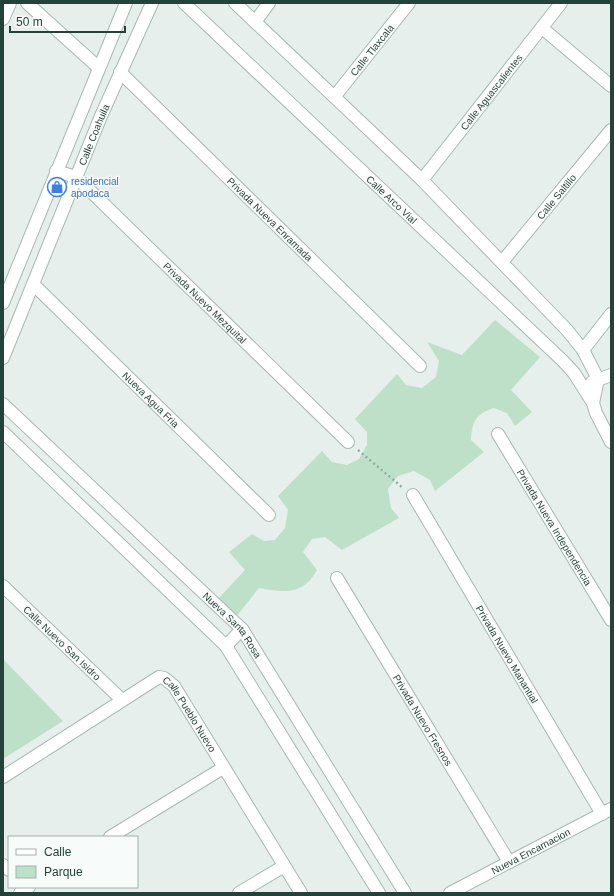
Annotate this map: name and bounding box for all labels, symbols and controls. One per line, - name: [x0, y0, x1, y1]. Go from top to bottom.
- scale bar: [10, 8, 125, 34]
- text: 50 m: [16, 15, 43, 29]
- street label: Calle Tlaxcala: [348, 22, 396, 78]
- street label: Calle Aguascalientes: [459, 52, 525, 132]
- street label: Calle Coahuila: [77, 102, 112, 167]
- street label: Calle Saltillo: [535, 172, 579, 222]
- street label: Calle Arco Vial: [364, 173, 419, 226]
- street label: Privada Nueva Enramada: [225, 175, 315, 264]
- shop icon: residencial apodaca: [46, 176, 68, 198]
- place label: residencial apodaca: [71, 176, 119, 199]
- street label: Privada Nuevo Mezquital: [161, 260, 248, 346]
- street label: Nueva Agua Fria: [120, 370, 181, 430]
- street label: Privada Nueva Independencia: [515, 467, 594, 588]
- street label: Nueva Santa Rosa: [201, 590, 264, 660]
- street label: Calle Nuevo San Isidro: [21, 604, 103, 683]
- street label: Privada Nuevo Manantial: [474, 604, 540, 705]
- street label: Privada Nuevo Fresnos: [391, 673, 454, 768]
- street label: Calle Pueblo Nuevo: [161, 674, 218, 754]
- street label: Nueva Encarnacion: [490, 826, 572, 876]
- legend: [8, 836, 138, 888]
- text: Calle: [44, 845, 72, 859]
- text: Parque: [44, 865, 83, 879]

